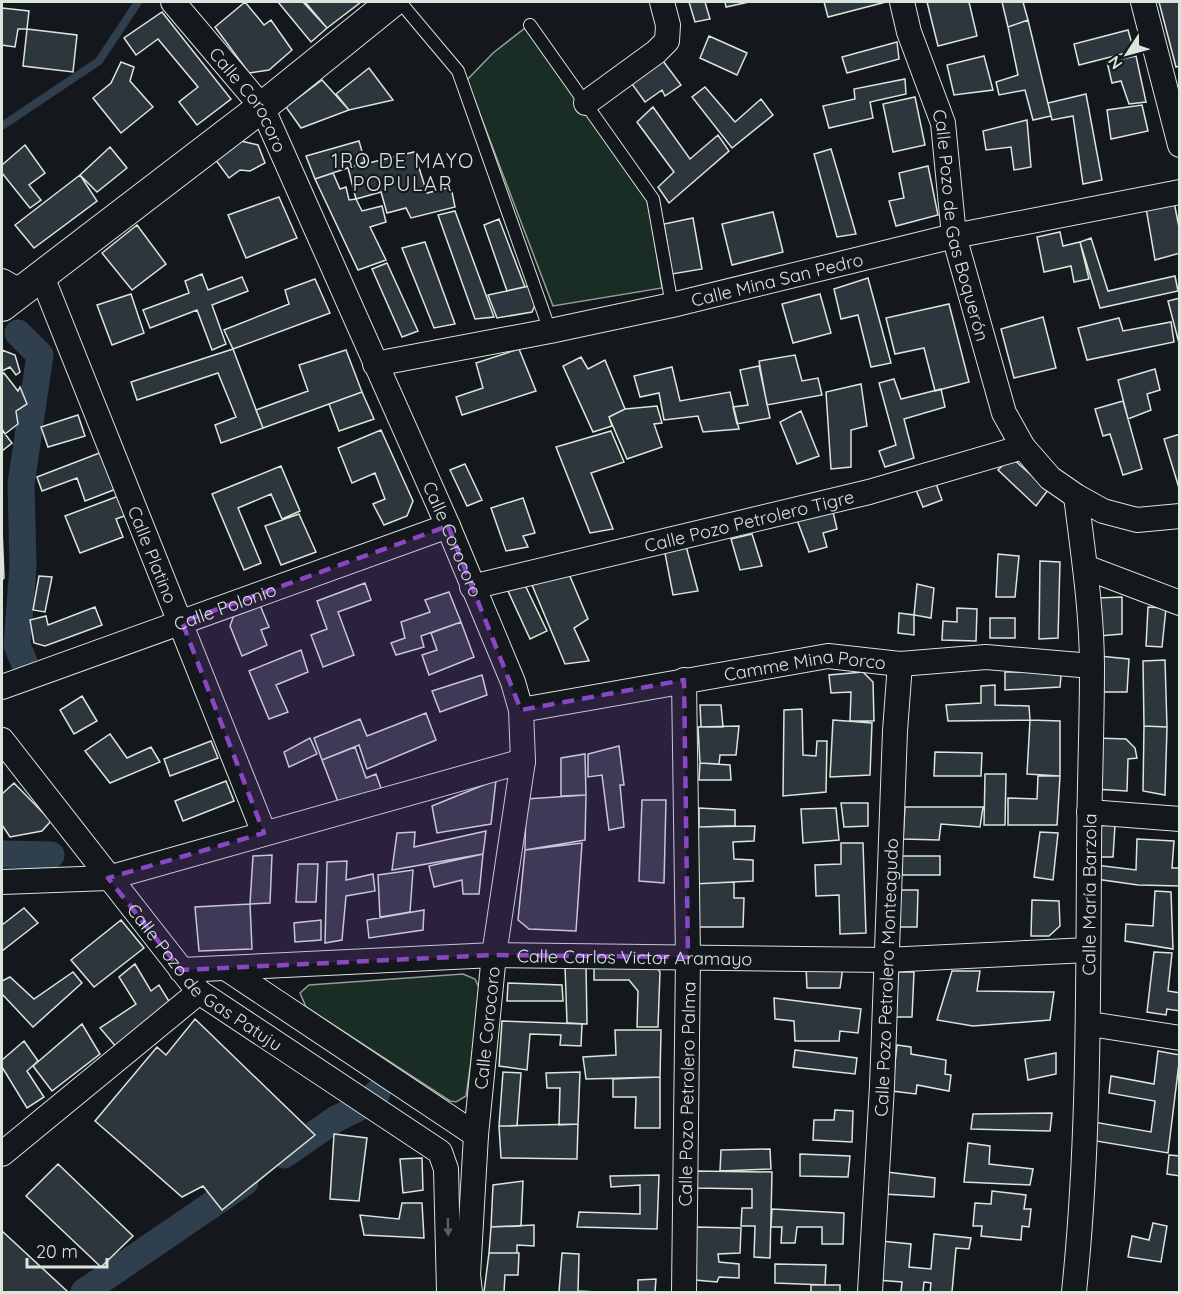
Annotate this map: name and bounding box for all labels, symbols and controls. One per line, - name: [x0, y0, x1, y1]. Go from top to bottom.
- north arrow: [1097, 24, 1157, 84]
- street label: Calle Corocoro: [204, 42, 292, 156]
- text: N: [1103, 52, 1126, 73]
- street label: Calle Pozo de Gas Boquerón: [927, 106, 995, 344]
- district label: 1RO DE MAYO POPULAR: [331, 148, 475, 196]
- street label: Calle Mina San Pedro: [689, 247, 865, 311]
- street label: Calle Corocoro: [418, 478, 488, 600]
- street label: Calle Pozo Petrolero Tigre: [642, 484, 856, 557]
- street label: Calle Platino: [123, 502, 183, 607]
- street label: Calle Polonio: [171, 577, 279, 636]
- street label: Camme Mina Porco: [722, 644, 887, 686]
- street label: Calle María Barzola: [1077, 813, 1101, 976]
- street label: Calle Pozo Petrolero Monteagudo: [869, 838, 903, 1117]
- street label: Calle Pozo de Gas Patuju: [122, 899, 287, 1056]
- street label: Calle Carlos Victor Aramayo: [517, 944, 752, 970]
- street label: Calle Corocoro: [469, 965, 505, 1091]
- street label: Calle Pozo Petrolero Palma: [674, 981, 700, 1207]
- one-way arrow: [443, 1218, 453, 1237]
- scale bar: [27, 1231, 106, 1269]
- text: 20 m: [36, 1240, 78, 1263]

